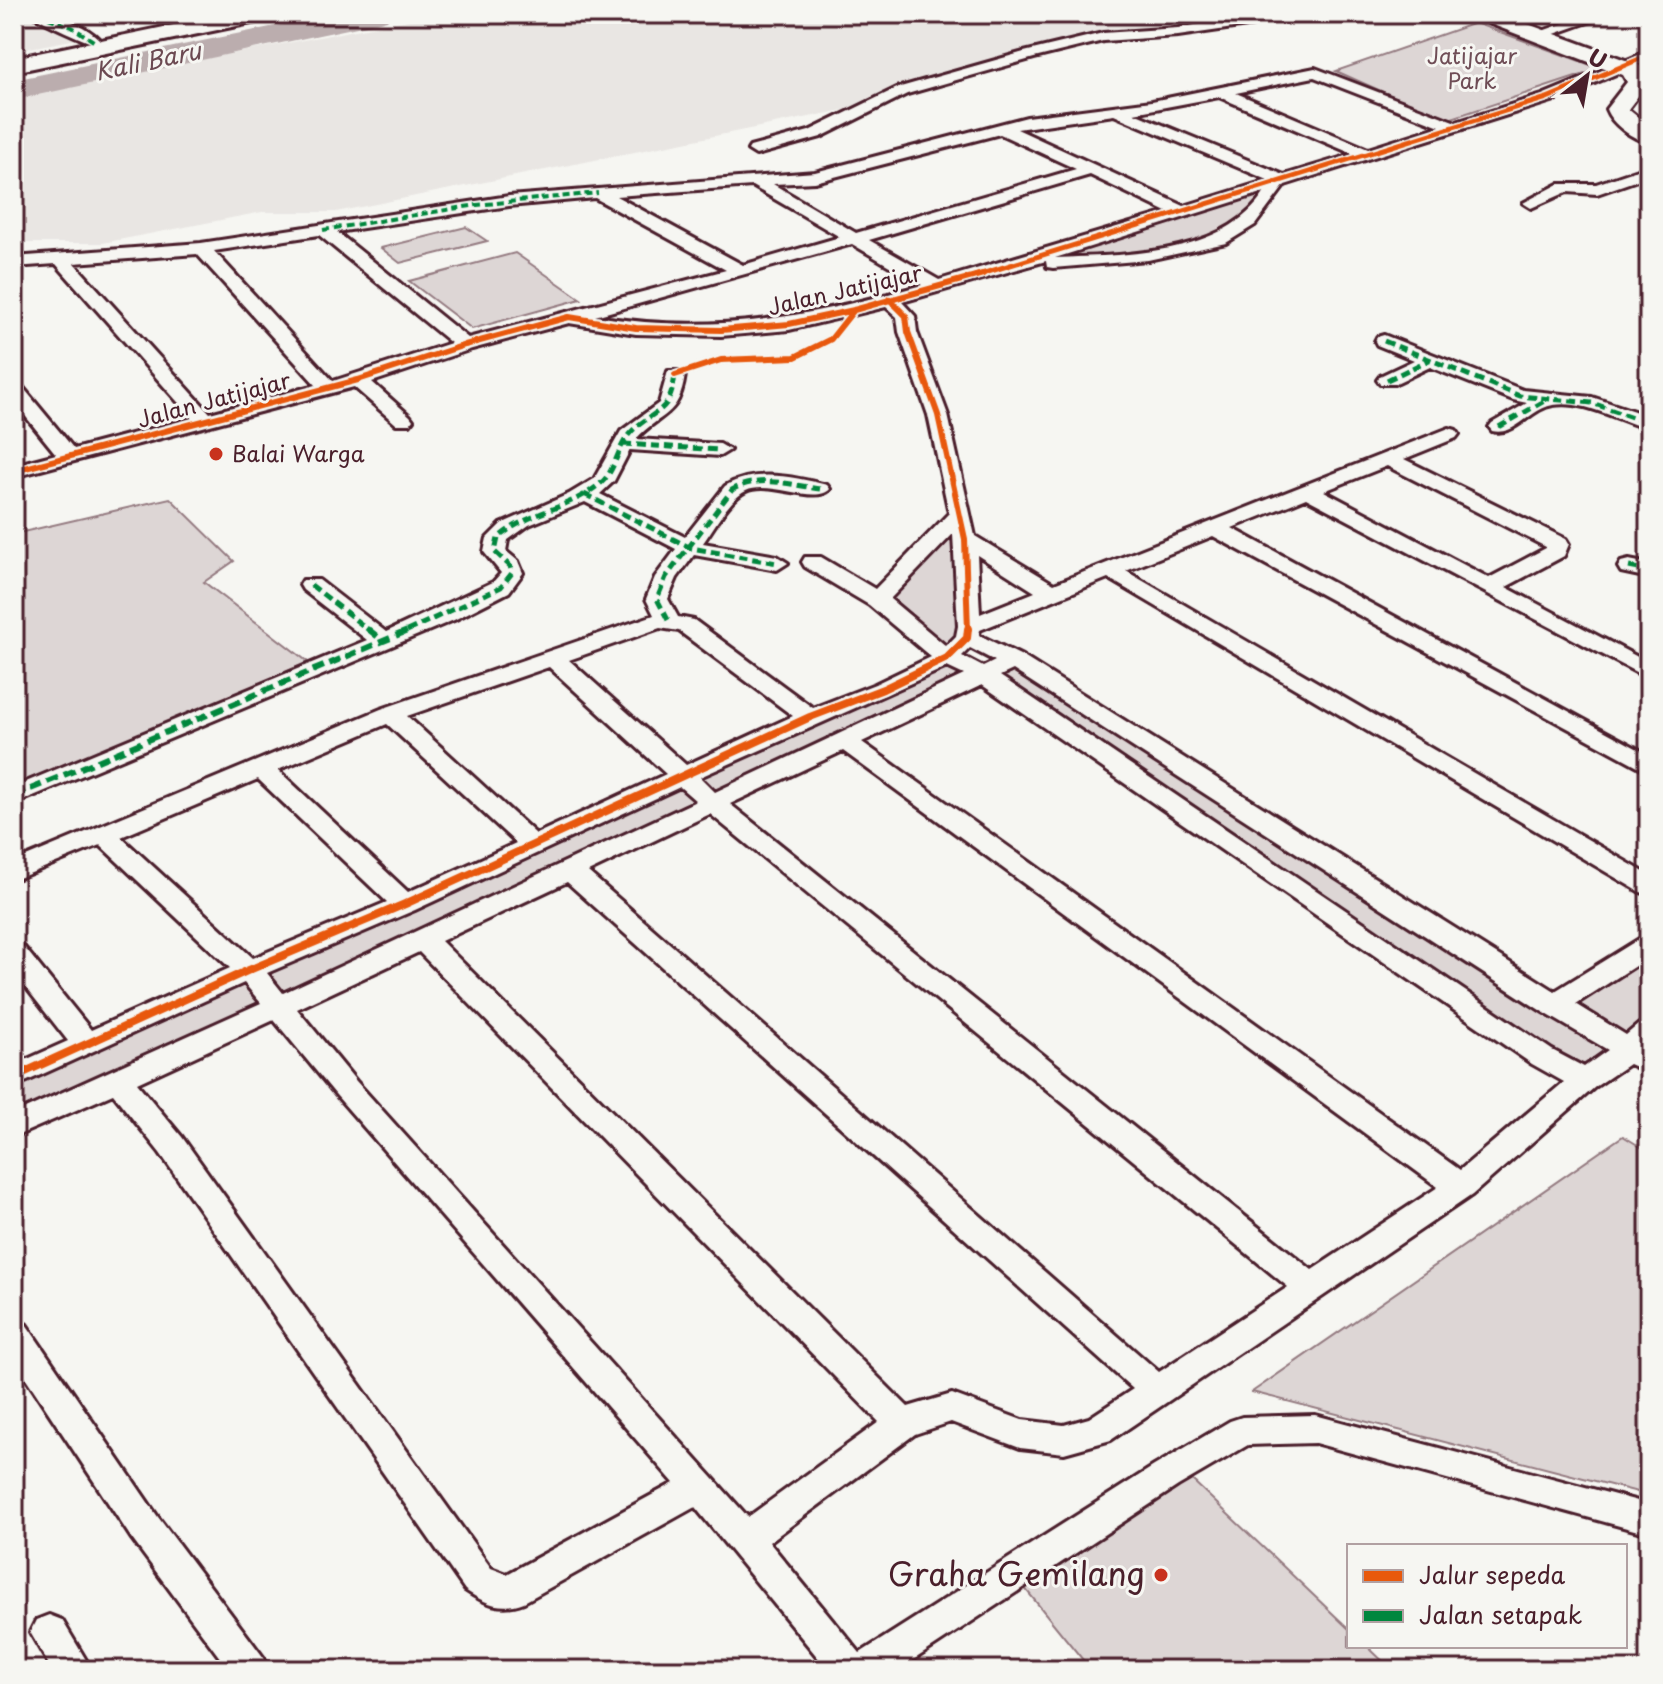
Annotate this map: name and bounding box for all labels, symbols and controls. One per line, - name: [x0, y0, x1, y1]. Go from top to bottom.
- water label: Kali Baru: [91, 31, 206, 89]
- north arrow: [1547, 36, 1627, 116]
- park label: Jatijajar Park: [1427, 38, 1517, 96]
- text: U: [1582, 39, 1614, 76]
- street label: Jalan Jatijajar: [764, 255, 926, 322]
- street label: Jalan Jatijajar: [133, 362, 295, 435]
- place label: Balai Warga: [232, 436, 365, 469]
- marker: Balai Warga: [207, 445, 225, 463]
- legend: [1347, 1544, 1627, 1648]
- place label: Graha Gemilang: [888, 1549, 1145, 1597]
- text: Jalur sepeda: [1419, 1556, 1566, 1592]
- marker: Graha Gemilang: [1152, 1566, 1170, 1584]
- text: Jalan setapak: [1419, 1596, 1582, 1632]

